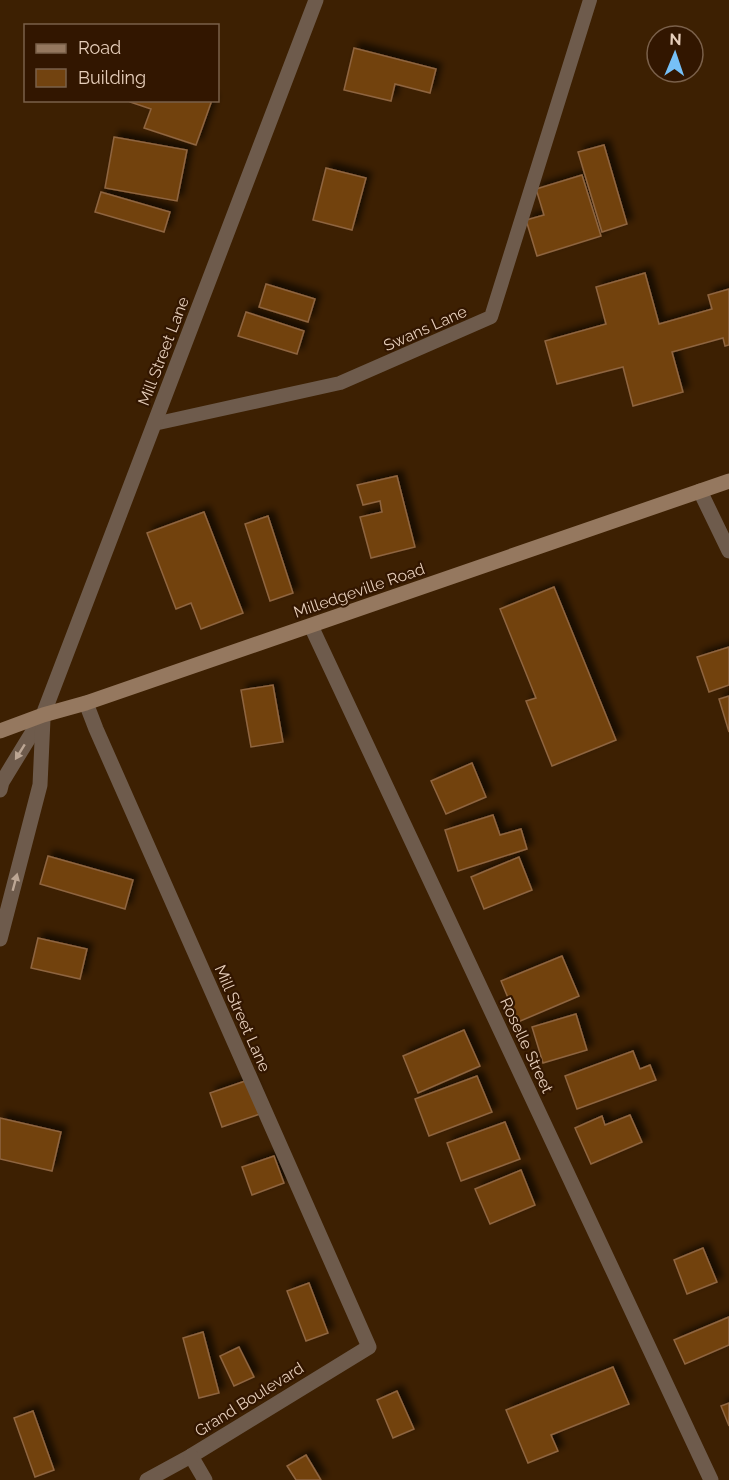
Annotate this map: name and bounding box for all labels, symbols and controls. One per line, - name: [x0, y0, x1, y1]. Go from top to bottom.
- legend: [24, 24, 219, 102]
- north arrow: [645, 24, 705, 84]
- text: N: [669, 30, 682, 49]
- text: Road: [78, 37, 121, 58]
- text: Building: [78, 67, 146, 88]
- street label: Mill Street Lane: [134, 294, 193, 408]
- street label: Swans Lane: [381, 302, 470, 355]
- street label: Milledgeville Road: [291, 559, 427, 622]
- one-way arrow: [15, 744, 26, 760]
- one-way arrow: [10, 873, 20, 891]
- street label: Mill Street Lane: [210, 962, 275, 1075]
- street label: Roselle Street: [496, 994, 557, 1097]
- street label: Grand Boulevard: [191, 1358, 307, 1441]

